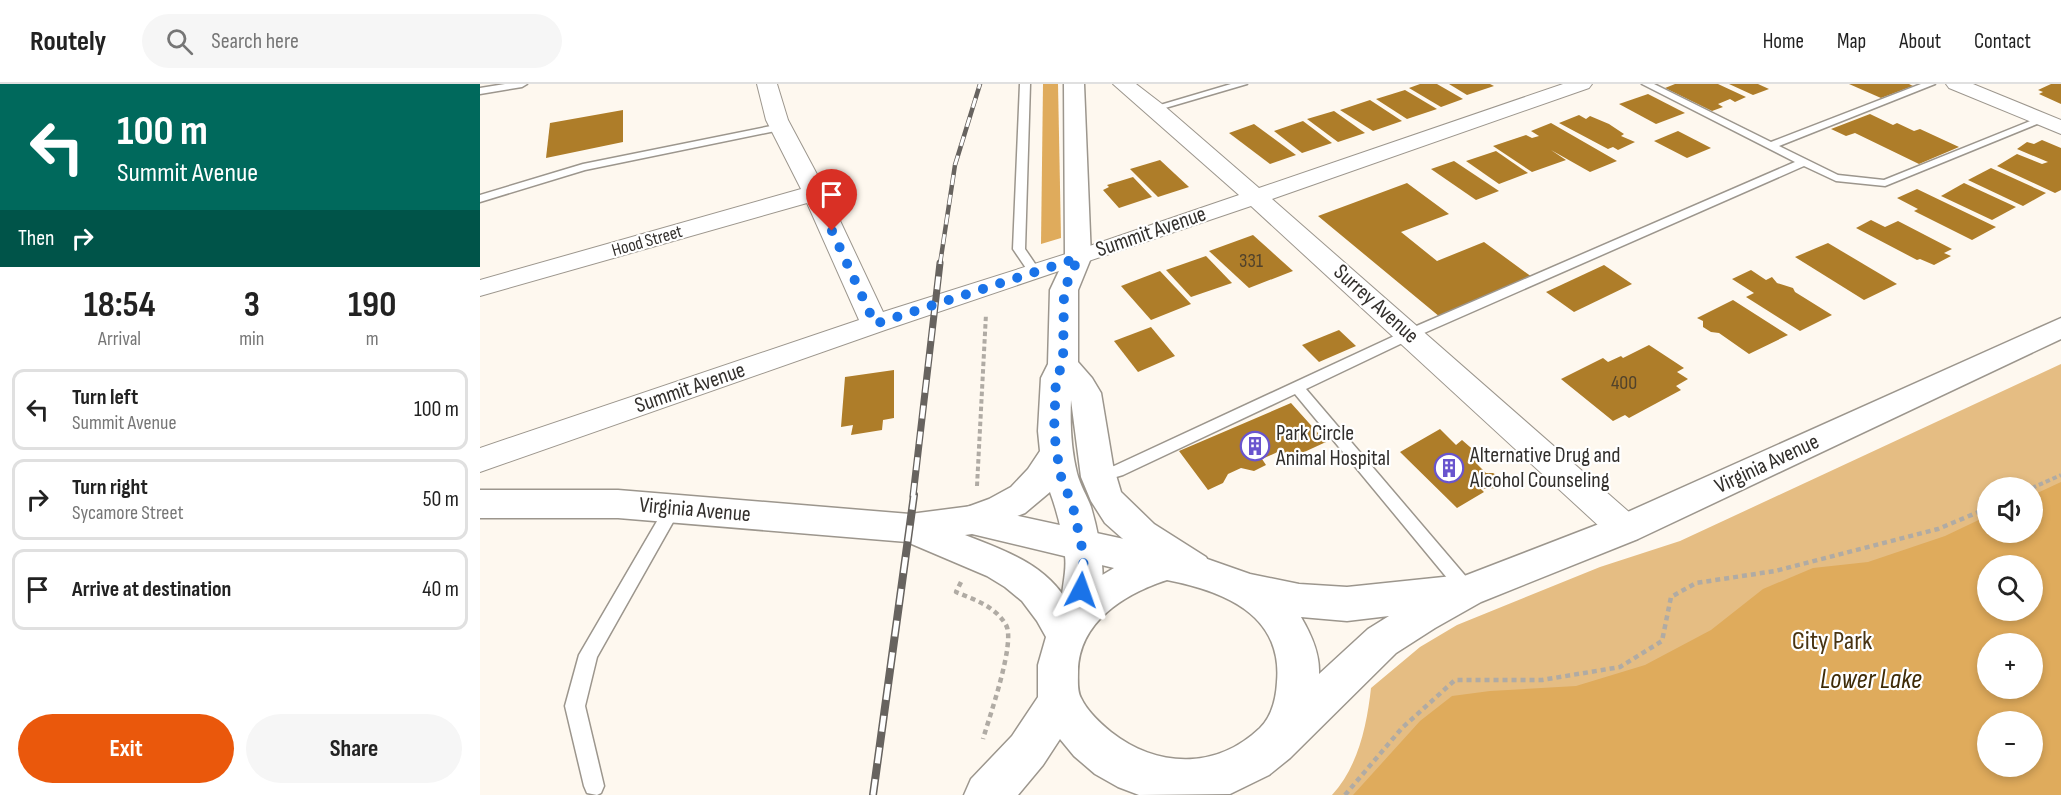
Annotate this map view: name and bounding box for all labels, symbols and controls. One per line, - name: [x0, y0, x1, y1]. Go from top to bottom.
- search box: [142, 14, 562, 68]
- text: Routely: [30, 25, 106, 58]
- icon: search: [163, 25, 196, 58]
- text: Search here: [211, 28, 299, 55]
- text: Home: [1763, 29, 1804, 54]
- text: Map: [1837, 29, 1866, 54]
- text: About: [1899, 29, 1941, 54]
- text: Contact: [1974, 29, 2031, 54]
- text: 100 m: [117, 106, 208, 157]
- icon: left: [18, 108, 96, 186]
- text: Summit Avenue: [117, 157, 258, 189]
- pin: [806, 169, 857, 231]
- icon: arrive: [815, 178, 848, 211]
- street label: Summit Avenue: [1092, 201, 1210, 263]
- street label: Hood Street: [609, 221, 685, 261]
- icon: right: [66, 222, 99, 255]
- text: Then: [18, 225, 54, 252]
- house number: 331: [1239, 249, 1263, 273]
- street label: Surrey Avenue: [1328, 259, 1424, 349]
- text: 18:54: [84, 284, 155, 327]
- text: 3: [244, 284, 260, 327]
- text: 190: [348, 284, 396, 327]
- text: Arrival: [98, 327, 141, 351]
- text: min: [239, 327, 264, 351]
- text: m: [366, 327, 379, 351]
- street label: Summit Avenue: [631, 357, 749, 419]
- house number: 400: [1611, 371, 1637, 395]
- text: Turn left: [72, 384, 138, 411]
- icon: left: [21, 393, 54, 426]
- text: 100 m: [414, 396, 459, 423]
- text: Summit Avenue: [72, 411, 177, 435]
- place label: Park Circle Animal Hospital: [1275, 420, 1390, 472]
- street label: Virginia Avenue: [1711, 428, 1823, 500]
- building icon: Park Circle Animal Hospital: [1239, 430, 1271, 462]
- place label: Alternative Drug and Alcohol Counseling: [1469, 442, 1621, 494]
- building icon: Alternative Drug and Alcohol Counseling: [1433, 452, 1465, 484]
- text: Turn right: [72, 474, 148, 501]
- map controls: [1977, 477, 2043, 777]
- button: sound: [1977, 477, 2043, 543]
- icon: right: [21, 483, 54, 516]
- text: 50 m: [423, 486, 459, 513]
- street label: Virginia Avenue: [638, 492, 752, 528]
- text: Sycamore Street: [72, 501, 183, 525]
- button: search: [1977, 555, 2043, 621]
- position arrow: [1049, 558, 1113, 622]
- icon: arrive: [21, 573, 54, 606]
- text: Arrive at destination: [72, 576, 231, 603]
- text: 40 m: [422, 576, 459, 603]
- park label: City Park: [1792, 625, 1873, 657]
- button: +: [1977, 633, 2043, 699]
- water label: Lower Lake: [1820, 663, 1922, 696]
- button: −: [1977, 711, 2043, 777]
- button: Exit: [18, 714, 234, 783]
- button: Share: [246, 714, 462, 783]

